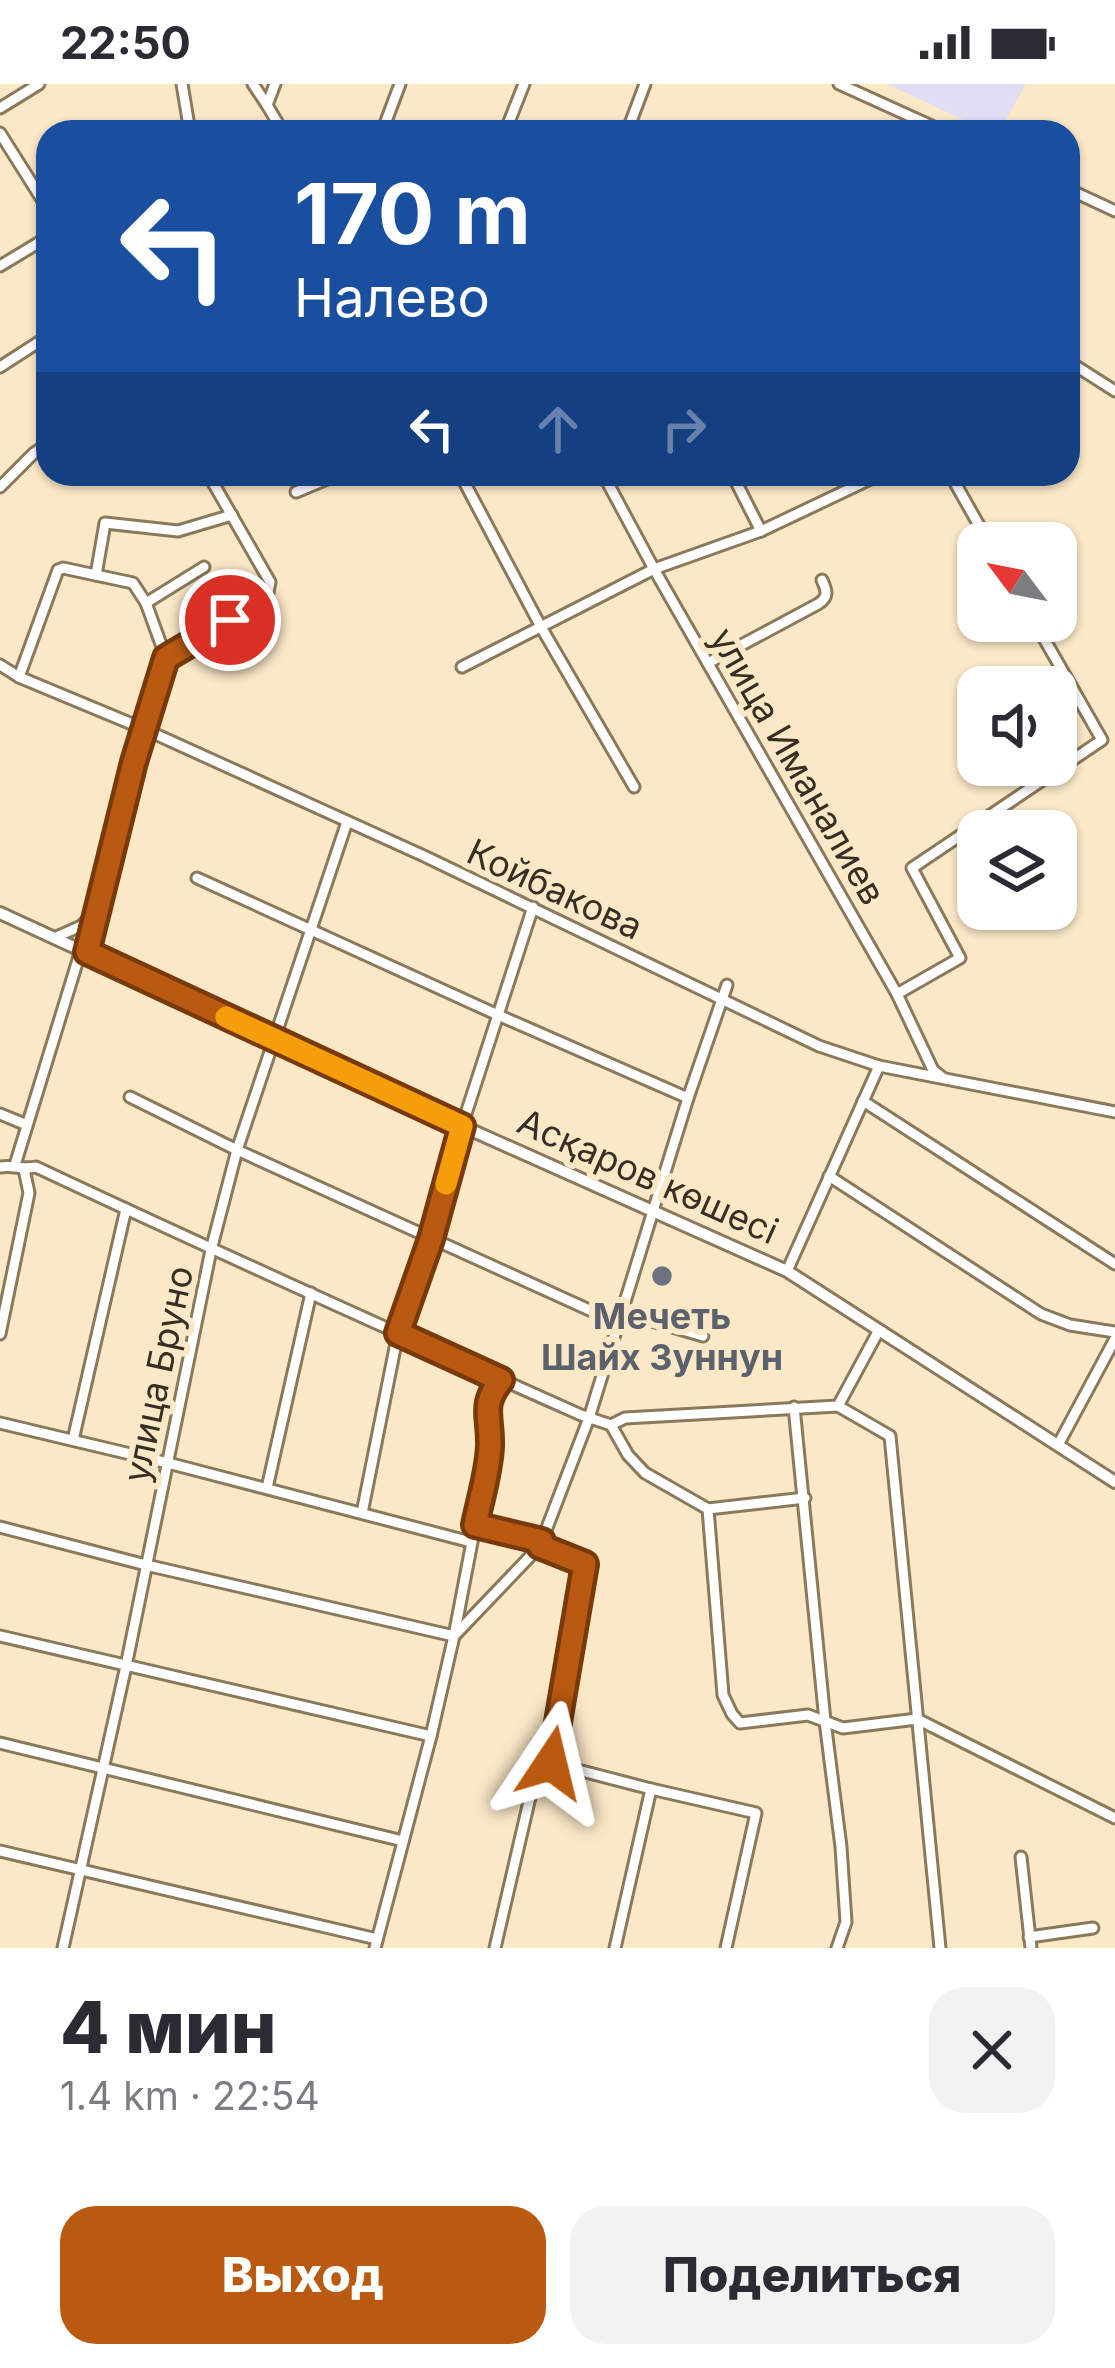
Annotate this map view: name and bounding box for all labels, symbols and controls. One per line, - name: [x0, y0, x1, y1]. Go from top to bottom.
- text: 22:50: [60, 15, 191, 70]
- text: 170 m: [294, 163, 531, 264]
- icon: left: [96, 168, 252, 324]
- text: Налево: [294, 265, 490, 330]
- icon: left: [399, 396, 465, 462]
- icon: ahead: [525, 396, 591, 462]
- icon: right: [651, 396, 717, 462]
- north arrow: [957, 522, 1077, 642]
- map controls: [957, 522, 1077, 930]
- pin: [179, 569, 281, 671]
- icon: arrive: [197, 587, 263, 653]
- street label: улица Иманалиев: [701, 620, 895, 912]
- button: sound: [957, 666, 1077, 786]
- button: layers: [957, 810, 1077, 930]
- street label: Койбакова: [461, 829, 649, 949]
- street label: Асқаров көшесі: [511, 1099, 785, 1253]
- street label: улица Бруно: [114, 1262, 202, 1486]
- marker: Мечеть Шайх Зуннун: [649, 1263, 675, 1289]
- place label: Мечеть Шайх Зуннун: [541, 1294, 783, 1379]
- position arrow: [488, 1700, 614, 1826]
- text: 4 мин: [60, 1983, 277, 2070]
- button: close: [929, 1987, 1055, 2113]
- text: 1.4 km · 22:54: [60, 2072, 320, 2119]
- button: Выход: [60, 2206, 546, 2344]
- button: Поделиться: [570, 2206, 1055, 2344]

